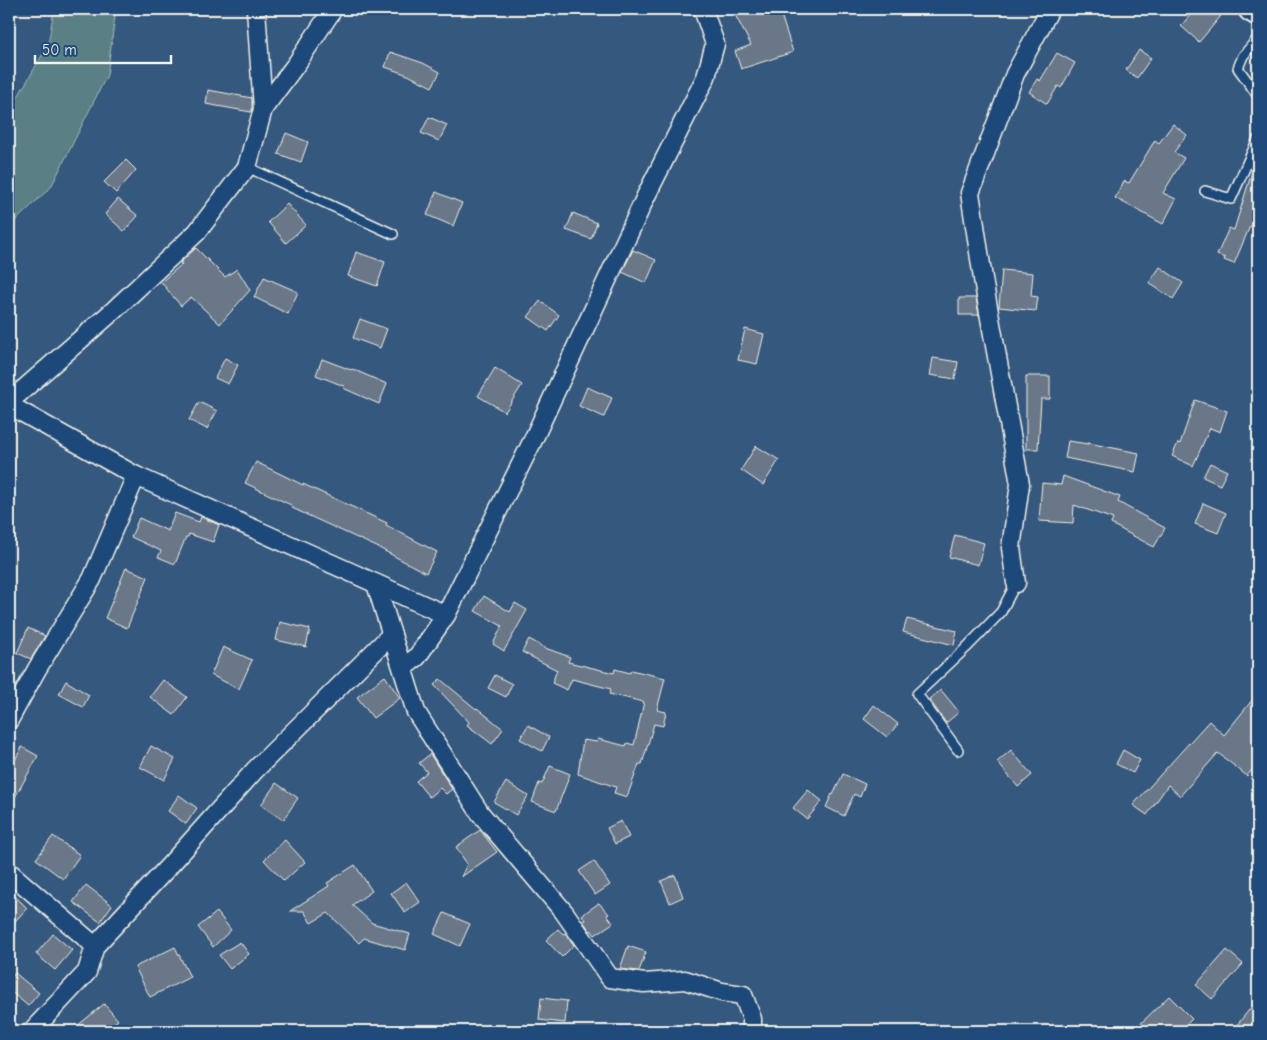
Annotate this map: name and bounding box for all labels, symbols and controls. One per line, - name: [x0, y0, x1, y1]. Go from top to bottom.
- scale bar: [35, 32, 171, 64]
- text: 50 m: [42, 41, 77, 59]

